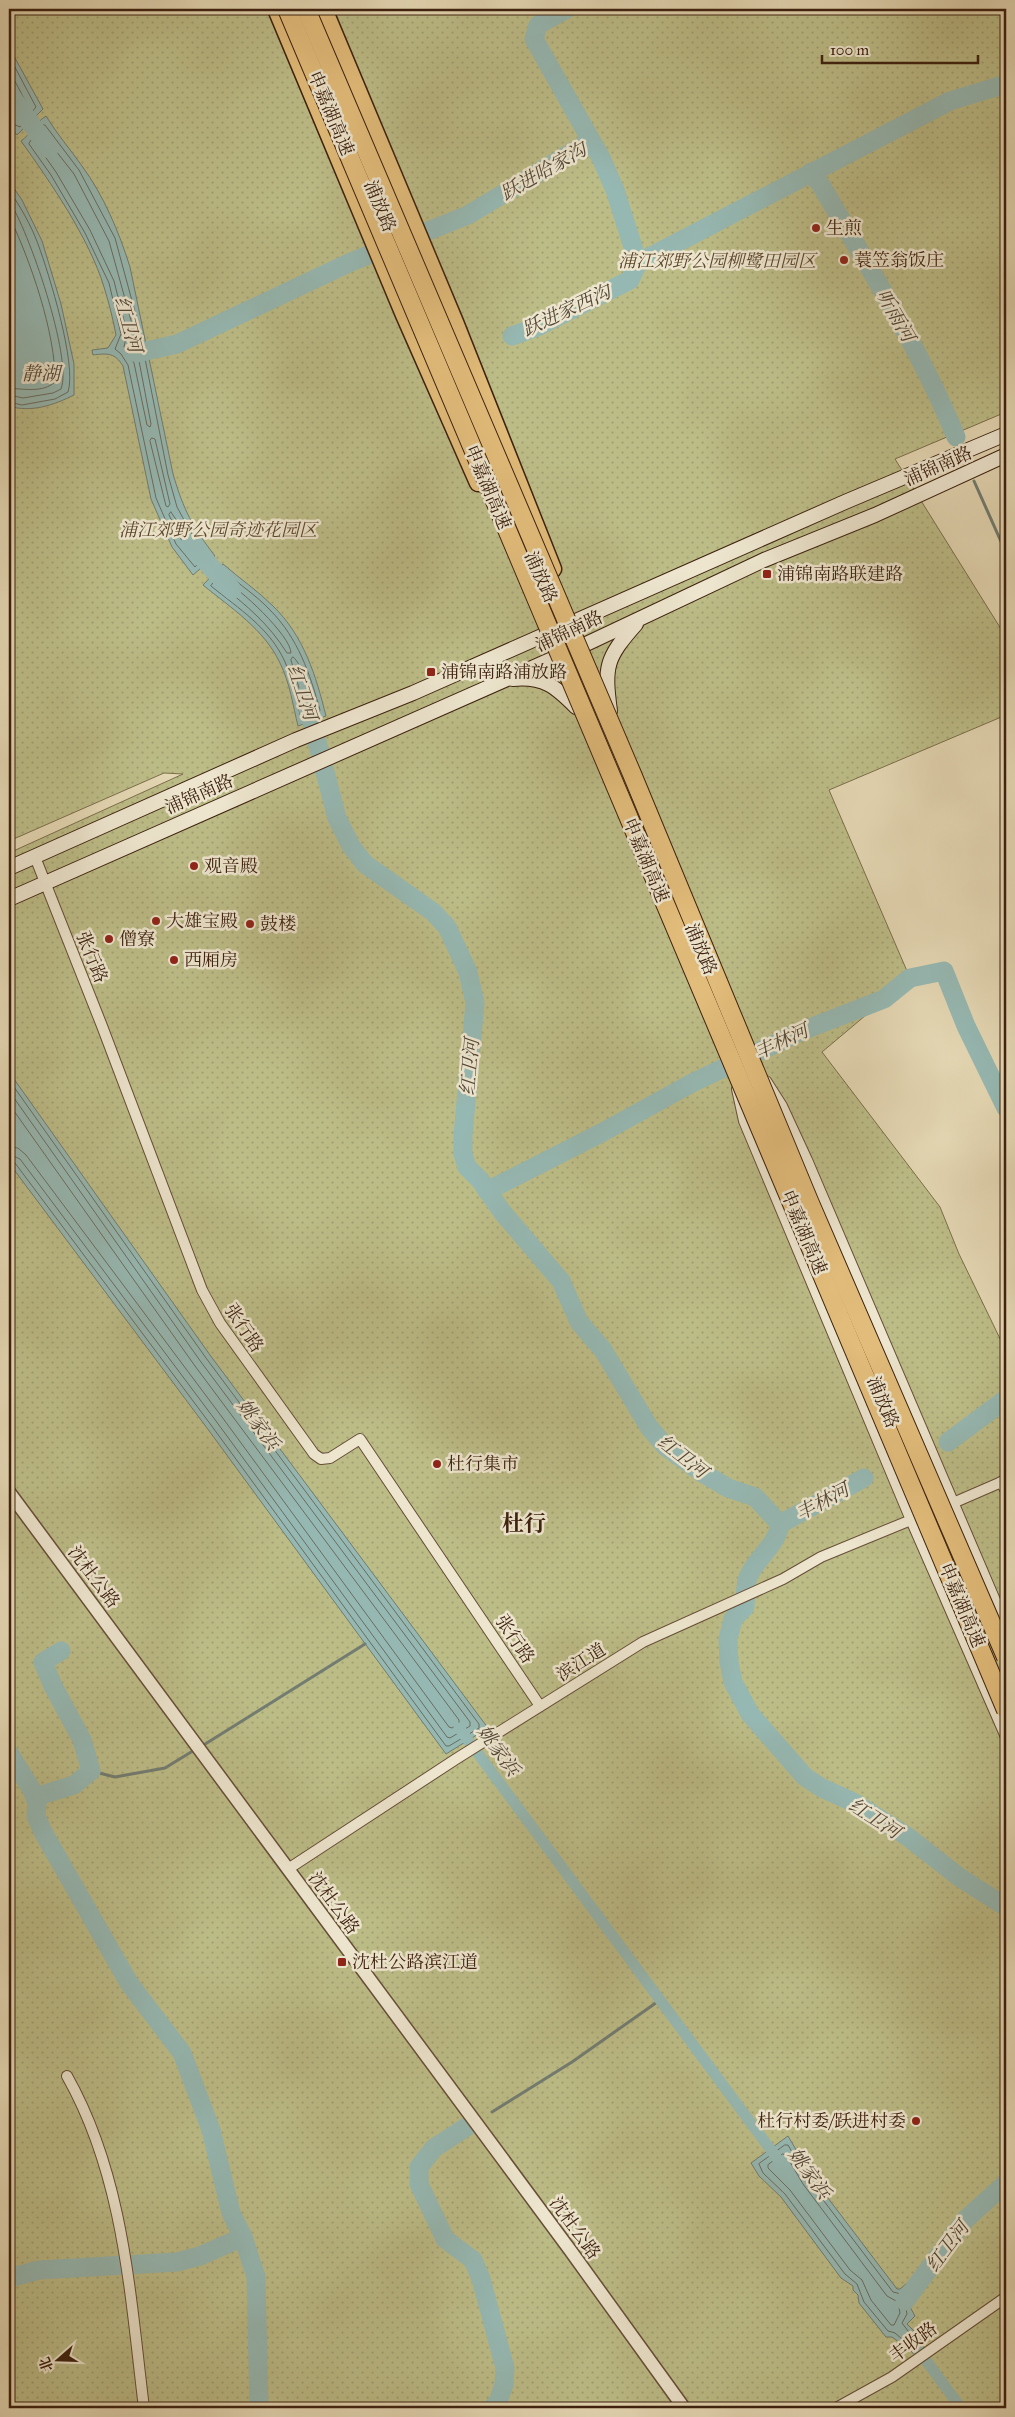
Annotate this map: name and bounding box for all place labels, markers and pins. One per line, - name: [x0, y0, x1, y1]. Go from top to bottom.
- place label: 生煎: [826, 217, 862, 239]
- marker: 生煎: [810, 222, 822, 234]
- place label: 蓑笠翁饭庄: [854, 249, 944, 271]
- marker: 蓑笠翁饭庄: [838, 254, 850, 266]
- place label: 浦锦南路联建路: [777, 563, 903, 585]
- marker: 浦锦南路联建路: [761, 568, 773, 580]
- place label: 浦锦南路浦放路: [441, 661, 567, 683]
- marker: 浦锦南路浦放路: [425, 666, 437, 678]
- place label: 观音殿: [204, 855, 258, 877]
- marker: 观音殿: [188, 860, 200, 872]
- place label: 大雄宝殿: [166, 910, 238, 932]
- place label: 鼓楼: [260, 913, 296, 935]
- marker: 大雄宝殿: [150, 915, 162, 927]
- marker: 鼓楼: [244, 918, 256, 930]
- place label: 僧寮: [119, 928, 155, 950]
- marker: 僧寮: [103, 933, 115, 945]
- place label: 西厢房: [184, 949, 238, 971]
- marker: 西厢房: [168, 954, 180, 966]
- place label: 杜行集市: [447, 1453, 519, 1475]
- marker: 杜行集市: [431, 1458, 443, 1470]
- place label: 沈杜公路滨江道: [352, 1951, 478, 1973]
- marker: 沈杜公路滨江道: [336, 1956, 348, 1968]
- place label: 杜行村委/跃进村委: [757, 2110, 906, 2132]
- marker: 杜行村委/跃进村委: [910, 2115, 922, 2127]

